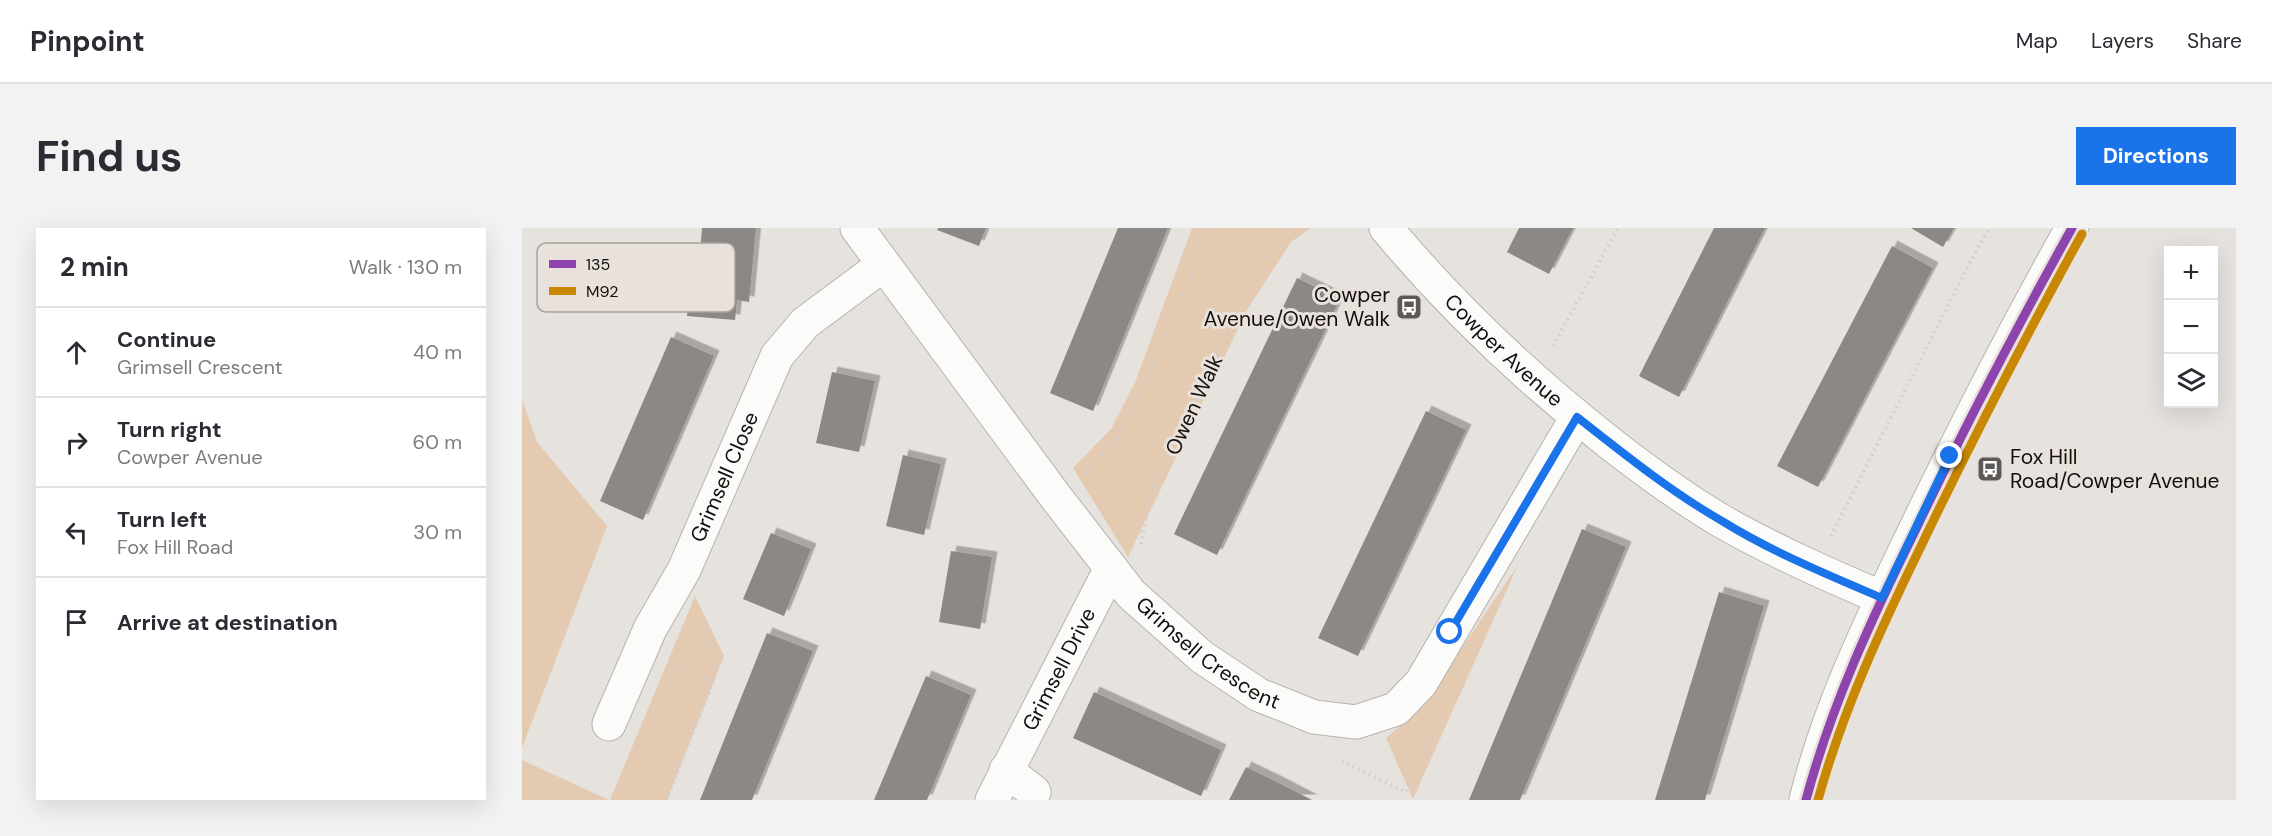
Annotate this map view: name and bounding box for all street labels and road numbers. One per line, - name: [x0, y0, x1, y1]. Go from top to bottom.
- street label: Cowper Avenue: [1438, 288, 1569, 413]
- street label: Owen Walk: [1159, 350, 1230, 460]
- street label: Grimsell Close: [684, 407, 765, 547]
- street label: Grimsell Crescent: [1130, 591, 1284, 716]
- street label: Grimsell Drive: [1016, 603, 1102, 736]

